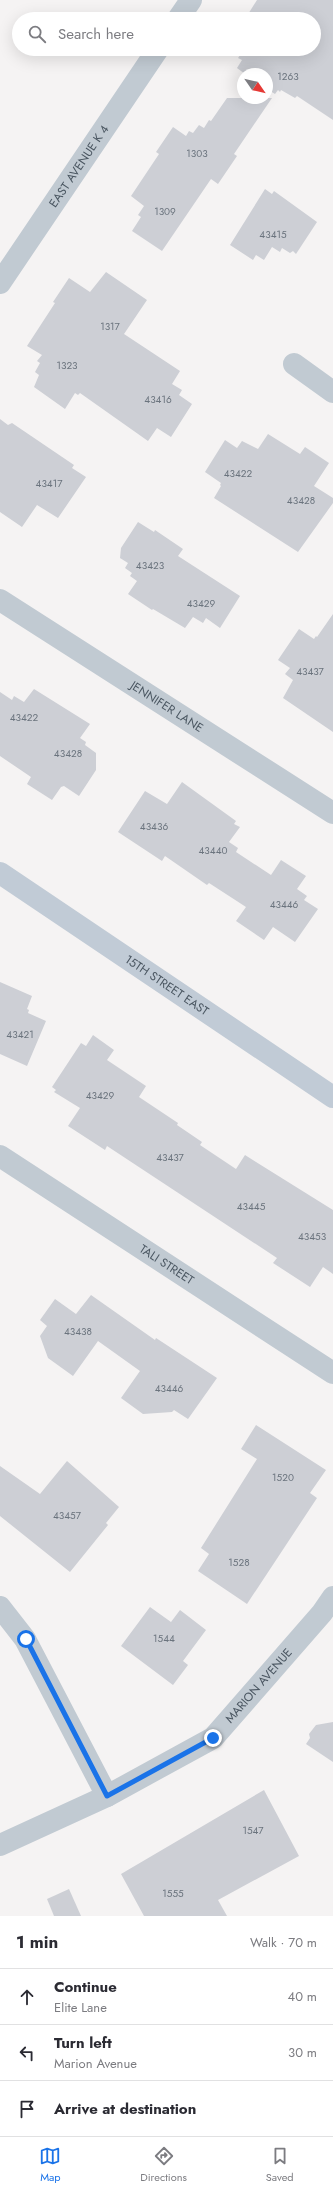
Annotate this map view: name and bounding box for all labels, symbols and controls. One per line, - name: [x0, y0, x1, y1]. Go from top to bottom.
- search box: [12, 12, 321, 56]
- icon: search: [26, 23, 48, 45]
- text: Search here: [58, 23, 134, 45]
- north arrow: [237, 68, 273, 104]
- house number: 1263: [277, 69, 299, 84]
- street label: EAST AVENUE K 4: [45, 121, 113, 211]
- house number: 1303: [186, 146, 208, 161]
- house number: 1309: [154, 204, 176, 219]
- house number: 43415: [259, 227, 287, 242]
- house number: 1317: [100, 319, 121, 334]
- house number: 1323: [56, 358, 78, 373]
- house number: 43416: [144, 392, 172, 407]
- house number: 43422: [224, 466, 253, 481]
- house number: 43417: [36, 476, 63, 491]
- house number: 43428: [287, 493, 315, 508]
- house number: 43423: [136, 558, 165, 573]
- house number: 43429: [187, 596, 216, 611]
- house number: 43437: [296, 664, 325, 679]
- street label: JENNIFER LANE: [125, 675, 207, 737]
- house number: 43422: [10, 710, 39, 725]
- house number: 43428: [54, 746, 82, 761]
- house number: 43436: [140, 819, 168, 834]
- house number: 43440: [199, 843, 227, 858]
- house number: 43446: [270, 897, 299, 912]
- street label: 15TH STREET EAST: [121, 950, 213, 1020]
- house number: 43421: [6, 1027, 34, 1042]
- house number: 43429: [86, 1088, 115, 1103]
- house number: 43437: [156, 1150, 185, 1165]
- house number: 43445: [237, 1199, 266, 1214]
- house number: 43453: [298, 1229, 327, 1244]
- street label: TALI STREET: [136, 1240, 198, 1289]
- house number: 43438: [64, 1324, 92, 1339]
- house number: 43446: [155, 1381, 184, 1396]
- house number: 1520: [272, 1470, 294, 1485]
- house number: 43457: [53, 1508, 82, 1523]
- house number: 1528: [228, 1555, 250, 1570]
- route start: [17, 1630, 35, 1648]
- house number: 1544: [153, 1631, 175, 1646]
- street label: MARION AVENUE: [221, 1644, 296, 1727]
- route end: [204, 1729, 222, 1747]
- house number: 1547: [242, 1823, 264, 1838]
- house number: 1555: [162, 1886, 184, 1901]
- text: 1 min: [16, 1930, 58, 1954]
- text: Walk · 70 m: [250, 1933, 317, 1952]
- text: Continue: [54, 1976, 117, 1998]
- icon: ahead: [16, 1986, 38, 2008]
- text: 40 m: [288, 1987, 317, 2006]
- text: Elite Lane: [54, 1998, 107, 2017]
- text: Turn left: [54, 2032, 112, 2054]
- icon: left: [16, 2042, 38, 2064]
- text: 30 m: [288, 2043, 317, 2062]
- text: Marion Avenue: [54, 2054, 137, 2073]
- icon: arrive: [16, 2098, 38, 2120]
- text: Arrive at destination: [54, 2098, 196, 2120]
- tab: Map: [39, 2145, 61, 2185]
- tab: Directions: [140, 2145, 187, 2185]
- tab: Saved: [266, 2145, 294, 2185]

